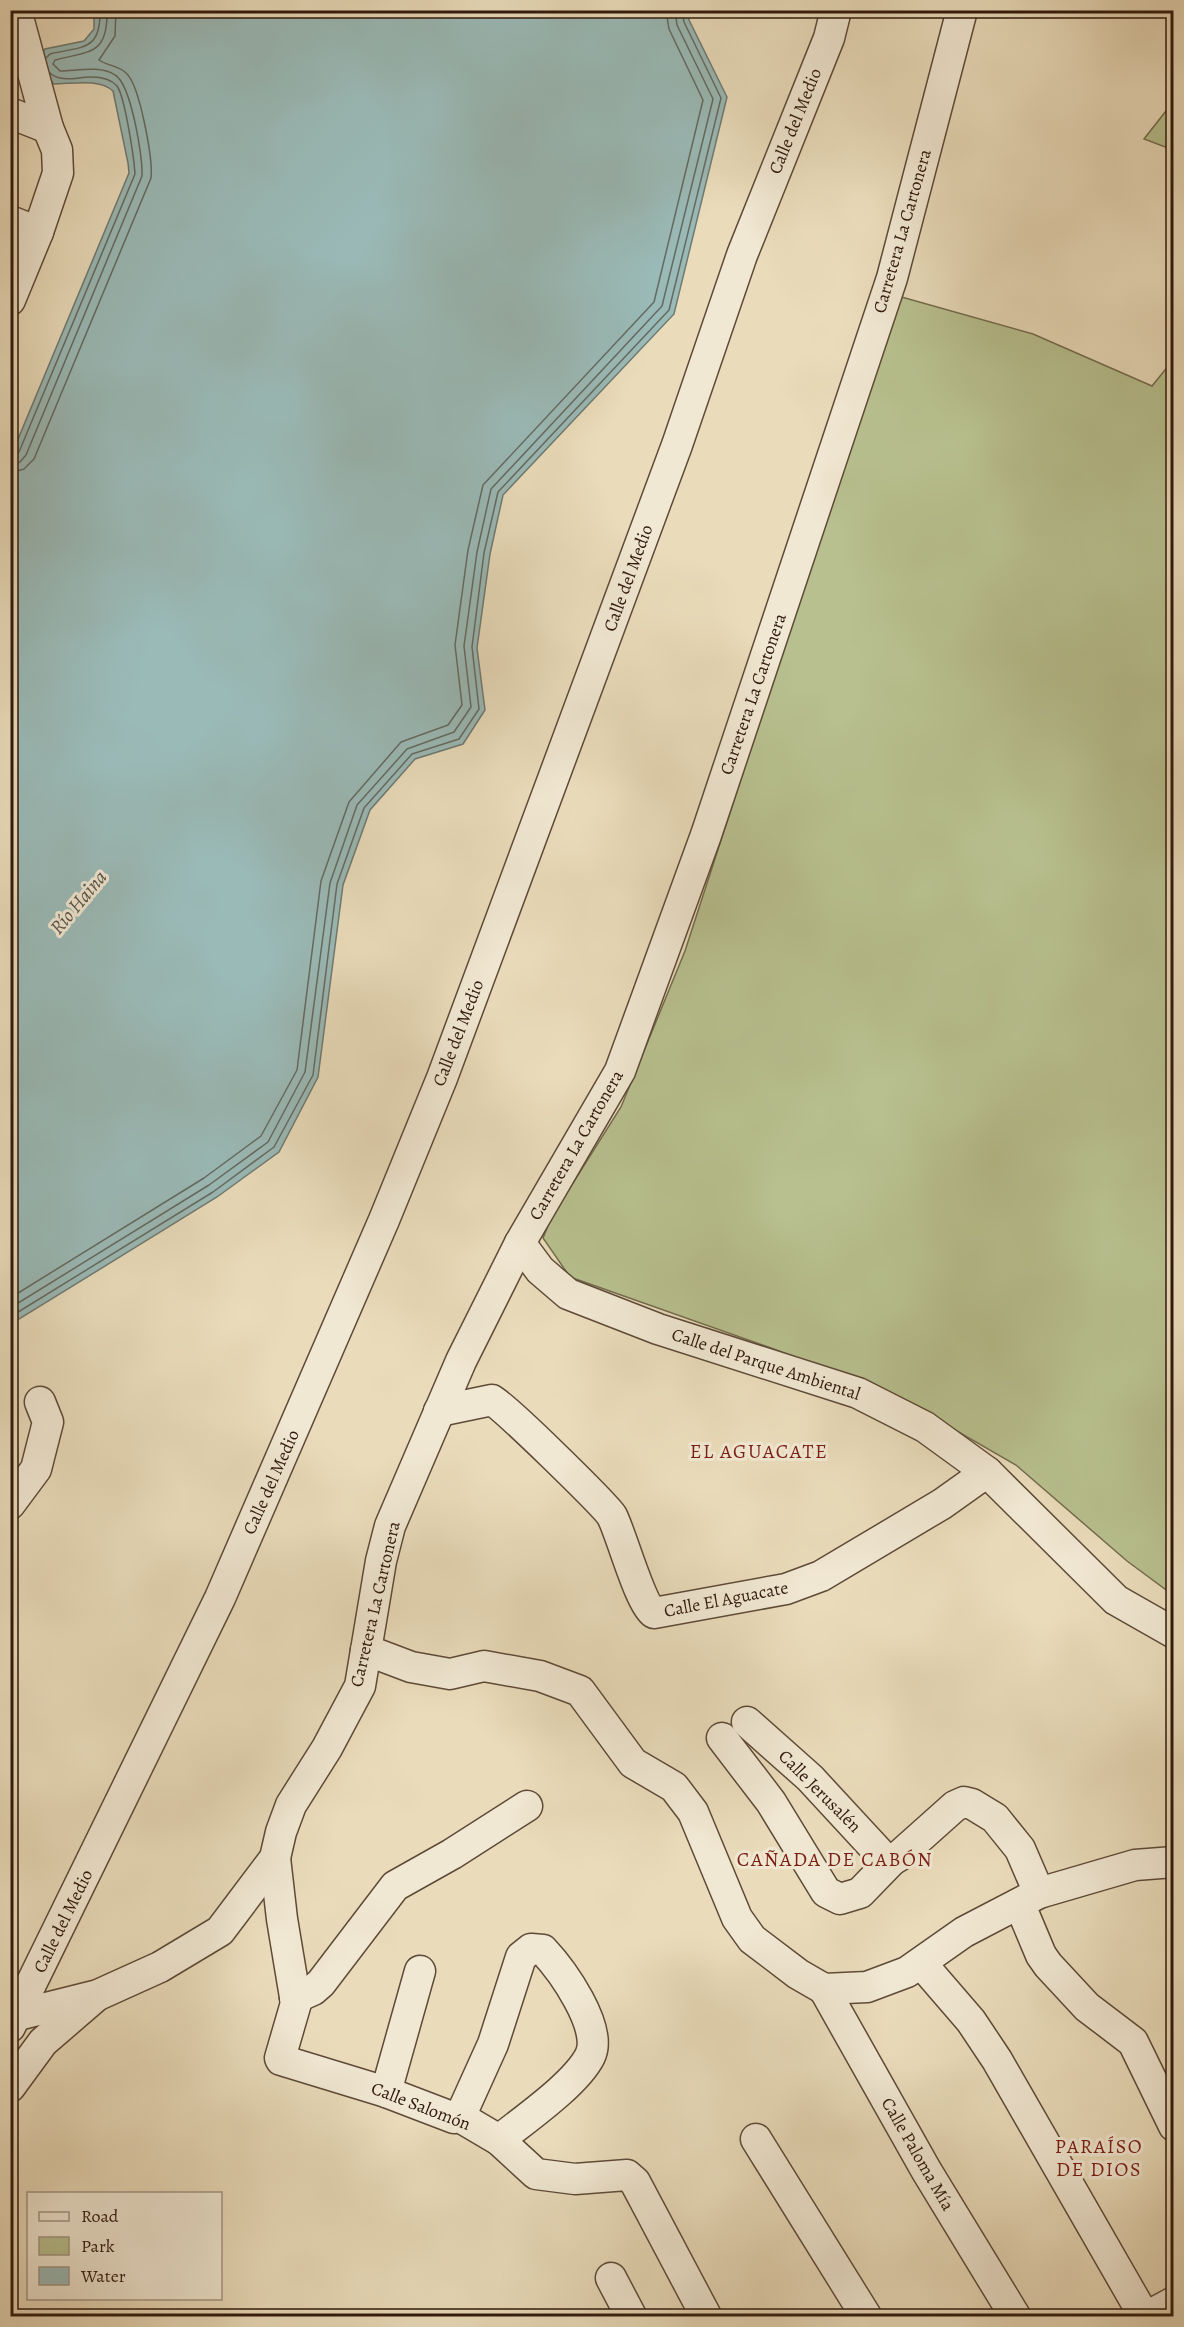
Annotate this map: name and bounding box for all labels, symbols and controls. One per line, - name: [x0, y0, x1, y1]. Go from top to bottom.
- street label: Calle del Medio: [763, 64, 827, 178]
- street label: Carretera La Cartonera: [867, 146, 937, 316]
- street label: Calle del Medio: [597, 521, 659, 635]
- street label: Carretera La Cartonera: [714, 609, 792, 778]
- water label: Río Haina: [44, 865, 113, 940]
- street label: Calle del Medio: [427, 976, 489, 1090]
- street label: Carretera La Cartonera: [523, 1065, 629, 1224]
- street label: Calle del Parque Ambiental: [669, 1322, 864, 1406]
- street label: Calle del Medio: [237, 1426, 305, 1538]
- district label: EL AGUACATE: [690, 1438, 828, 1465]
- street label: Carretera La Cartonera: [344, 1518, 406, 1689]
- street label: Calle El Aguacate: [662, 1575, 790, 1623]
- street label: Calle Jerusalén: [773, 1744, 867, 1838]
- district label: CAÑADA DE CABÓN: [737, 1846, 933, 1873]
- street label: Calle del Medio: [28, 1865, 98, 1977]
- street label: Calle Salomón: [368, 2076, 474, 2136]
- street label: Calle Paloma Mía: [876, 2093, 960, 2215]
- district label: PARAÍSO DE DIOS: [1055, 2133, 1143, 2183]
- legend: [27, 2192, 222, 2300]
- text: Road: [81, 2204, 119, 2228]
- text: Park: [81, 2234, 115, 2258]
- text: Water: [80, 2264, 126, 2288]

